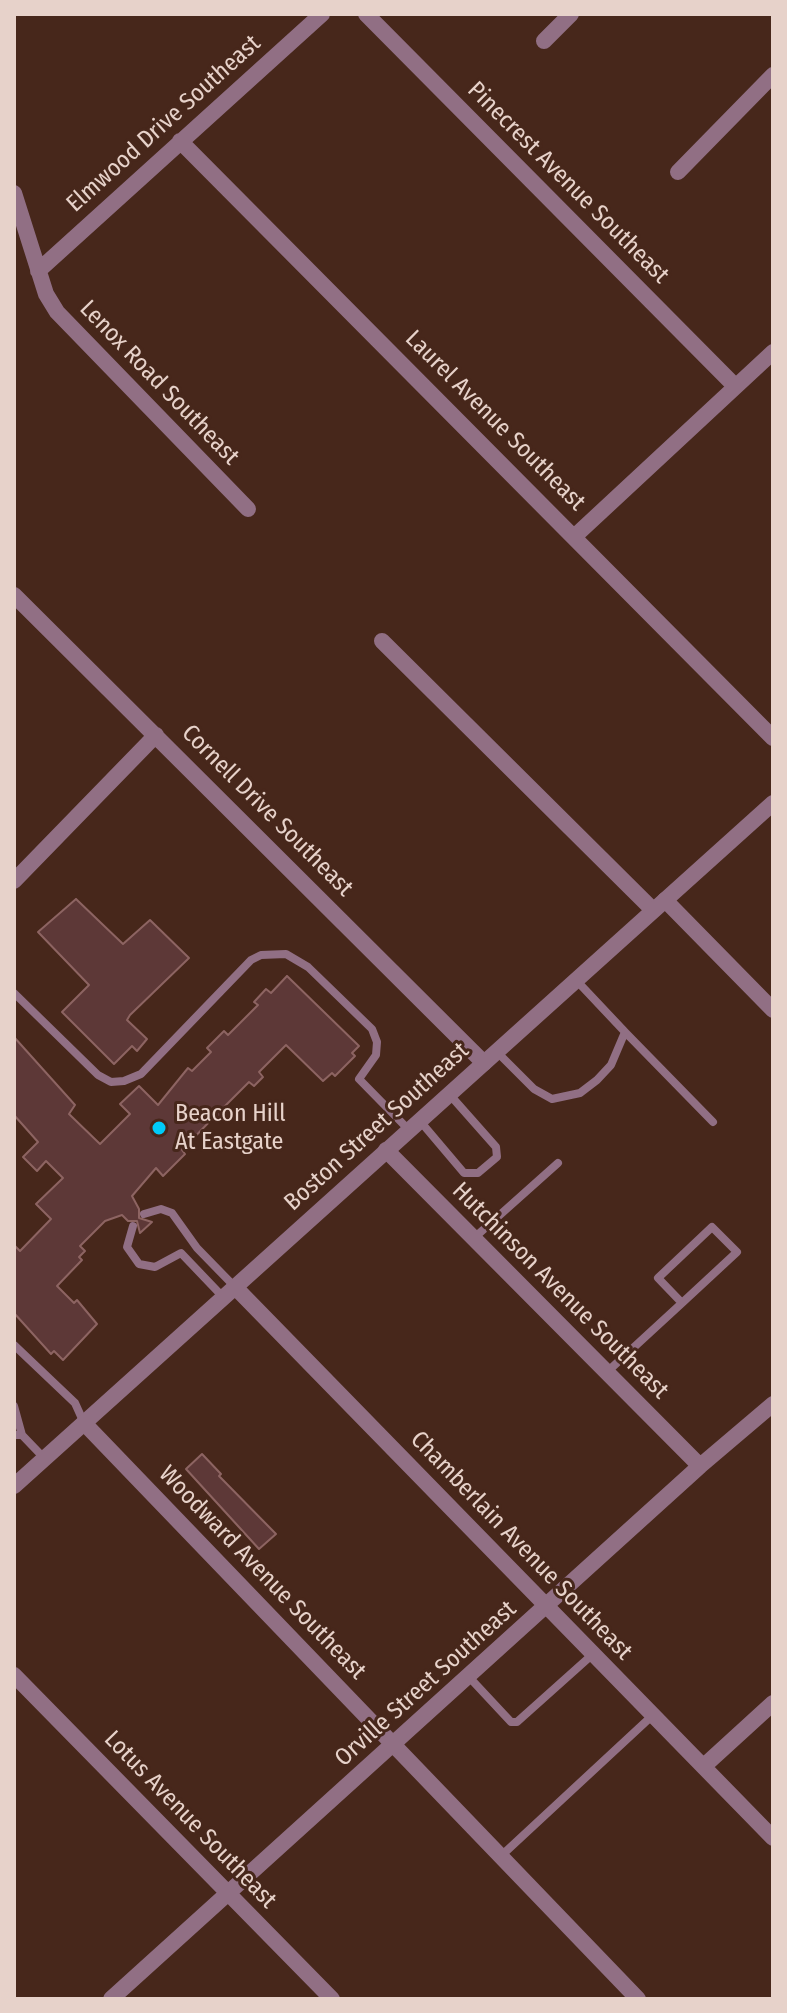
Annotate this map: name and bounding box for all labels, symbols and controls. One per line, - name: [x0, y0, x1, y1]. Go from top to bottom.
- street label: Elmwood Drive Southeast: [61, 29, 267, 219]
- street label: Pinecrest Avenue Southeast: [461, 76, 675, 290]
- street label: Lenox Road Southeast: [73, 295, 245, 471]
- street label: Laurel Avenue Southeast: [399, 325, 591, 517]
- street label: Cornell Drive Southeast: [175, 719, 359, 903]
- street label: Boston Street Southeast: [279, 1037, 475, 1217]
- place label: Beacon Hill At Eastgate: [175, 1100, 286, 1156]
- marker: Beacon Hill At Eastgate: [150, 1119, 168, 1137]
- street label: Hutchinson Avenue Southeast: [446, 1177, 674, 1405]
- street label: Chamberlain Avenue Southeast: [404, 1426, 638, 1666]
- street label: Woodward Avenue Southeast: [152, 1460, 372, 1686]
- street label: Orville Street Southeast: [329, 1595, 523, 1773]
- street label: Lotus Avenue Southeast: [98, 1725, 282, 1915]

